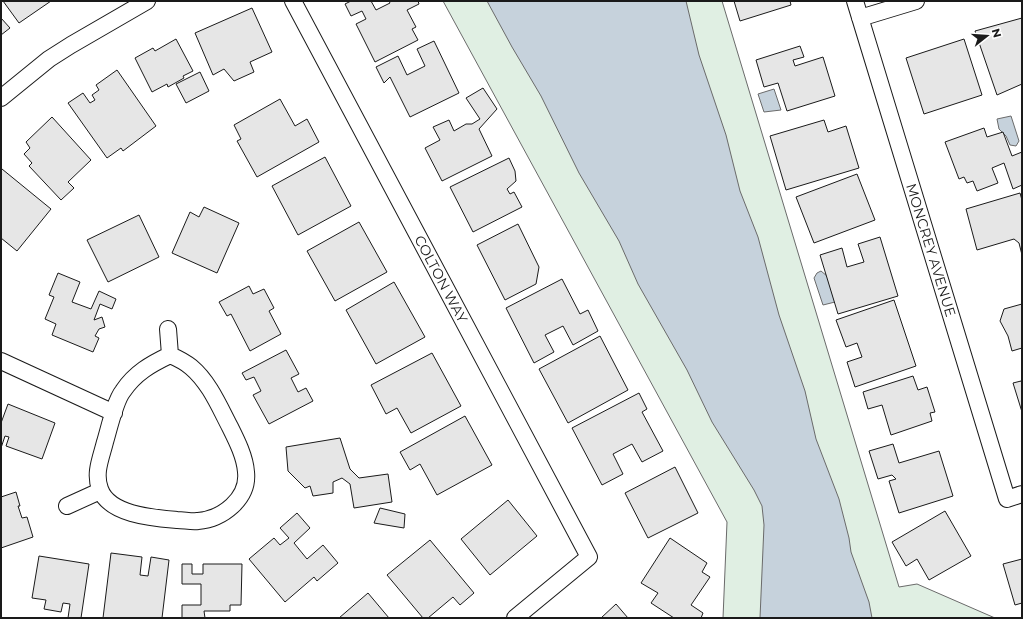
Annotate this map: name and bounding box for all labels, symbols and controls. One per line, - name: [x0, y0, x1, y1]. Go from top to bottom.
- north arrow: [967, 16, 1007, 56]
- text: N: [989, 27, 1005, 39]
- street label: MONCREY AVENUE: [902, 181, 960, 319]
- street label: COLTON WAY: [410, 232, 472, 326]

